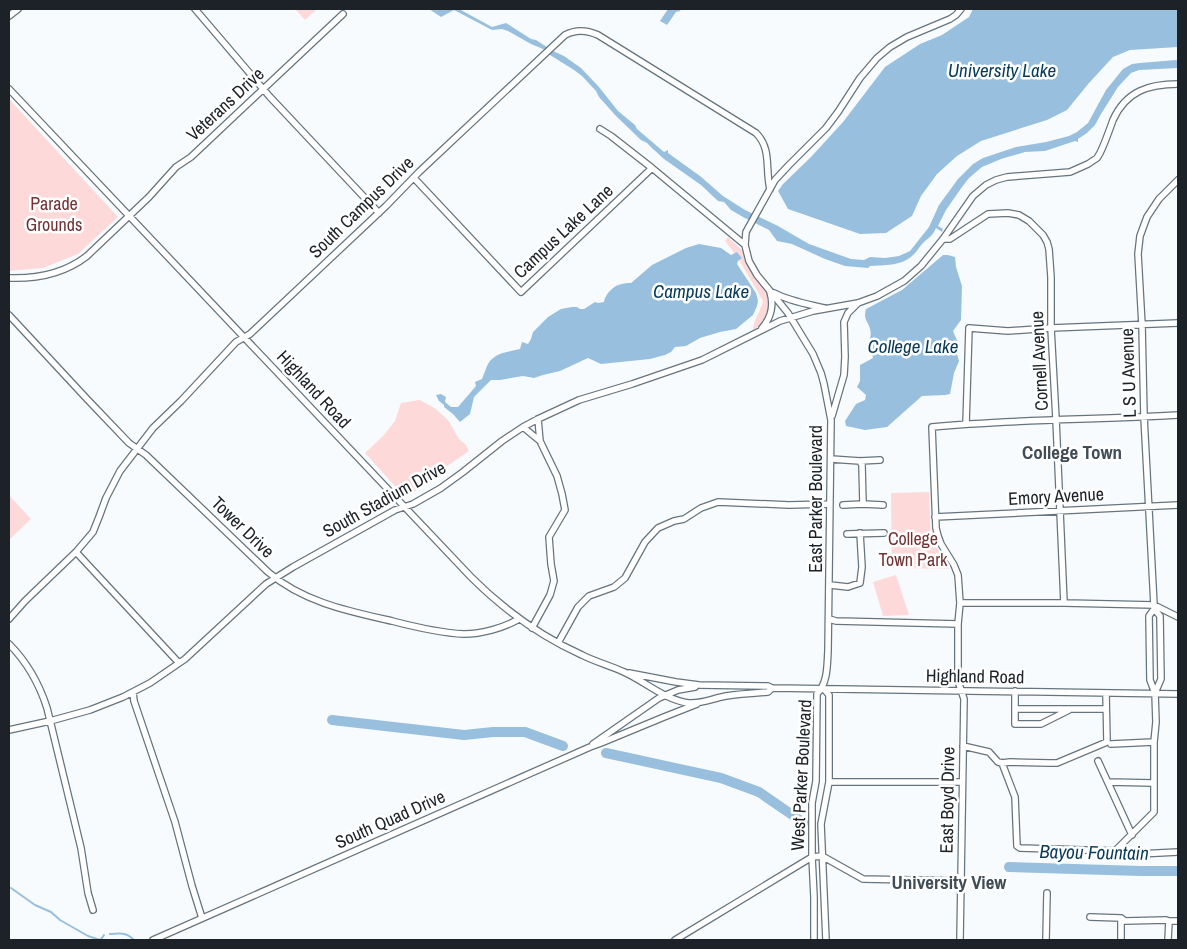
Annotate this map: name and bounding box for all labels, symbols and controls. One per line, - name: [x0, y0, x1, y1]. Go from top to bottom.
- water label: University Lake: [948, 57, 1056, 83]
- street label: Veterans Drive: [181, 62, 269, 146]
- street label: South Campus Drive: [303, 150, 419, 264]
- street label: Campus Lake Lane: [508, 178, 618, 284]
- park label: Parade Grounds: [26, 191, 82, 237]
- water label: Campus Lake: [653, 278, 749, 304]
- street label: Cornell Avenue: [1024, 310, 1054, 412]
- street label: L S U Avenue: [1114, 328, 1142, 418]
- water label: College Lake: [868, 333, 958, 359]
- street label: Highland Road: [271, 344, 357, 434]
- street label: East Parker Boulevard: [803, 425, 828, 573]
- district label: College Town: [1022, 439, 1122, 465]
- street label: South Stadium Drive: [318, 455, 450, 543]
- street label: Emory Avenue: [1008, 481, 1104, 511]
- street label: Tower Drive: [206, 491, 280, 563]
- park label: College Town Park: [879, 526, 948, 572]
- street label: Highland Road: [926, 663, 1024, 689]
- street label: West Parker Boulevard: [785, 699, 817, 851]
- street label: East Boyd Drive: [934, 746, 960, 854]
- street label: South Quad Drive: [331, 784, 449, 854]
- water label: Bayou Fountain: [1039, 838, 1149, 866]
- district label: University View: [892, 869, 1007, 895]

